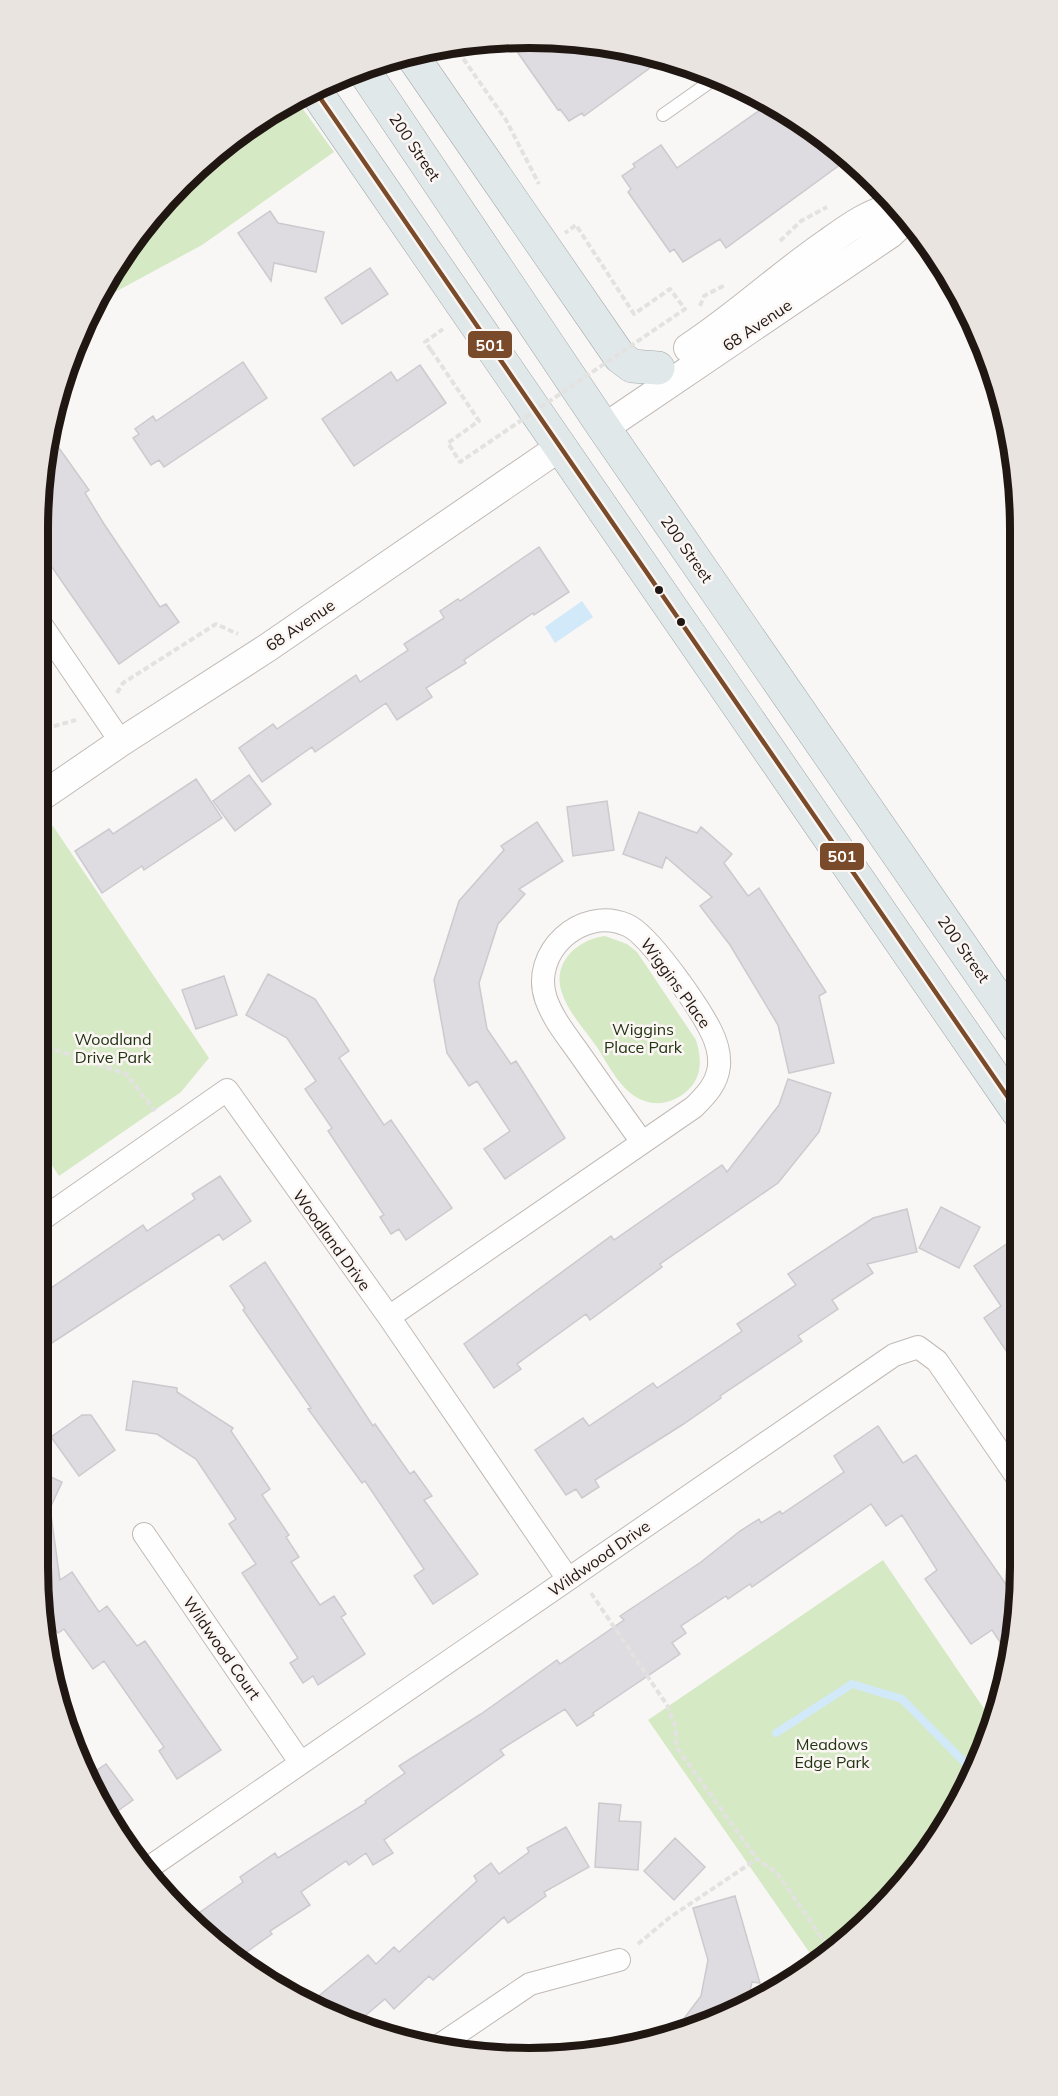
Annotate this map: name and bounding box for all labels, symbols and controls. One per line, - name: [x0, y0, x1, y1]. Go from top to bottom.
- street label: 200 Street: [385, 109, 445, 185]
- street label: 68 Avenue: [719, 295, 795, 355]
- line badge: 501: [467, 330, 513, 359]
- text: 501: [476, 335, 504, 355]
- street label: 200 Street: [657, 512, 718, 587]
- unlabelled marker: [653, 584, 665, 596]
- street label: 68 Avenue: [262, 595, 338, 655]
- unlabelled marker: [675, 616, 687, 628]
- line badge: 501: [819, 842, 865, 871]
- text: 501: [828, 846, 856, 866]
- street label: 200 Street: [934, 912, 995, 987]
- street label: Wiggins Place: [637, 934, 715, 1032]
- park label: Wiggins Place Park: [604, 1019, 683, 1057]
- park label: Woodland Drive Park: [74, 1029, 152, 1067]
- street label: Woodland Drive: [289, 1186, 375, 1294]
- street label: Wildwood Drive: [544, 1516, 654, 1600]
- street label: Wildwood Court: [179, 1593, 265, 1704]
- park label: Meadows Edge Park: [794, 1734, 870, 1772]

